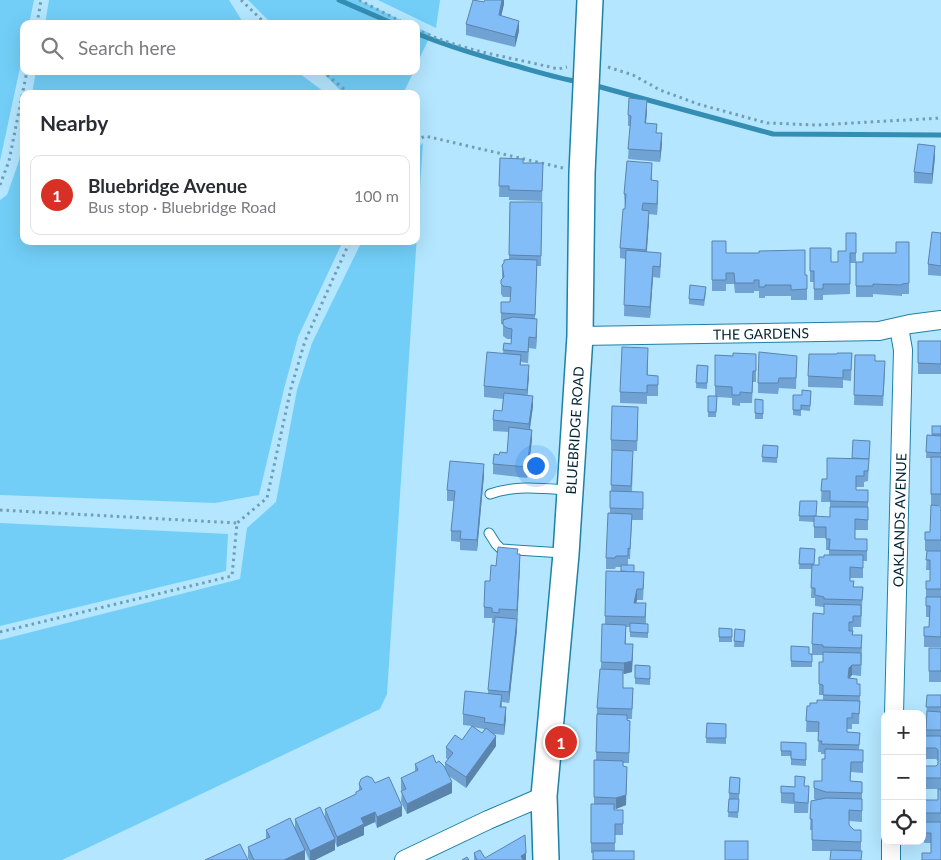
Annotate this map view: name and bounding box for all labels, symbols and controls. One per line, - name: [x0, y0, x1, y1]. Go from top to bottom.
- search box: [20, 20, 420, 75]
- icon: search: [38, 34, 66, 62]
- text: Search here: [78, 36, 176, 59]
- text: Nearby: [40, 110, 108, 135]
- text: Bluebridge Avenue: [88, 174, 247, 197]
- text: 1: [52, 186, 62, 205]
- text: 100 m: [354, 186, 399, 205]
- text: Bus stop · Bluebridge Road: [88, 197, 276, 216]
- street label: THE GARDENS: [713, 324, 809, 342]
- street label: BLUEBRIDGE ROAD: [561, 366, 587, 495]
- your location: [523, 453, 549, 479]
- street label: OAKLANDS AVENUE: [889, 453, 909, 587]
- map controls: [881, 710, 926, 845]
- button: +: [881, 710, 926, 755]
- pin: 1: [545, 723, 577, 761]
- button: −: [881, 755, 926, 800]
- button: locate: [881, 800, 926, 845]

